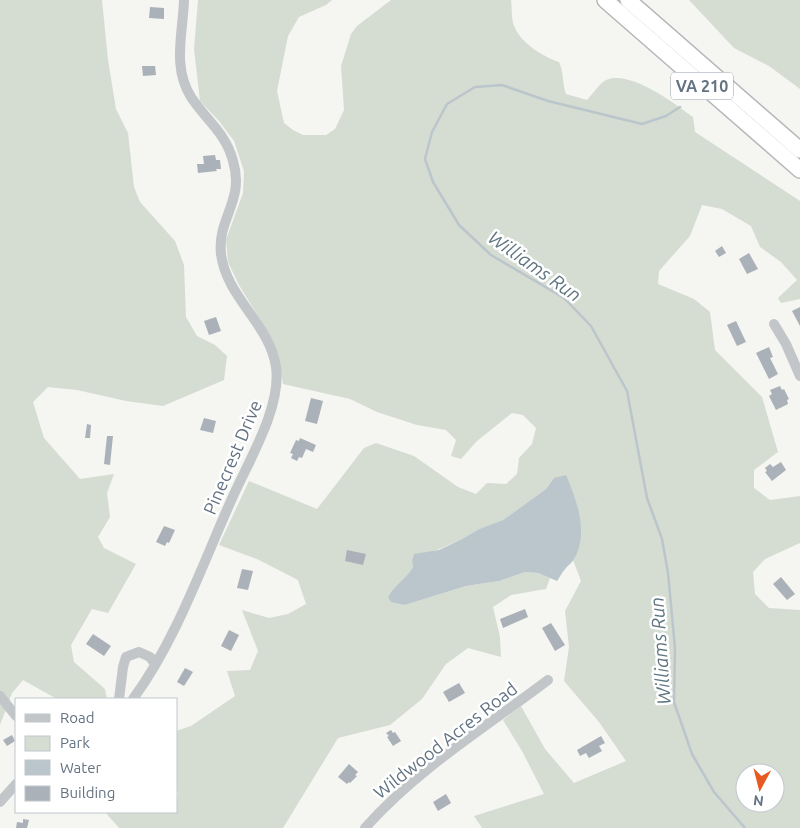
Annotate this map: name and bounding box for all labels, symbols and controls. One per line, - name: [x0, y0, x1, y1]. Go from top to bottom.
- road number: VA 210: [671, 72, 733, 100]
- water label: Williams Run: [484, 226, 586, 306]
- street label: Pinecrest Drive: [199, 397, 265, 517]
- water label: Williams Run: [645, 596, 675, 706]
- street label: Wildwood Acres Road: [369, 678, 521, 802]
- legend: [15, 698, 178, 813]
- text: Road: [60, 709, 95, 726]
- text: Park: [60, 734, 90, 751]
- text: Water: [60, 759, 101, 776]
- north arrow: [735, 763, 785, 813]
- text: Building: [60, 784, 115, 801]
- text: N: [752, 792, 765, 809]

